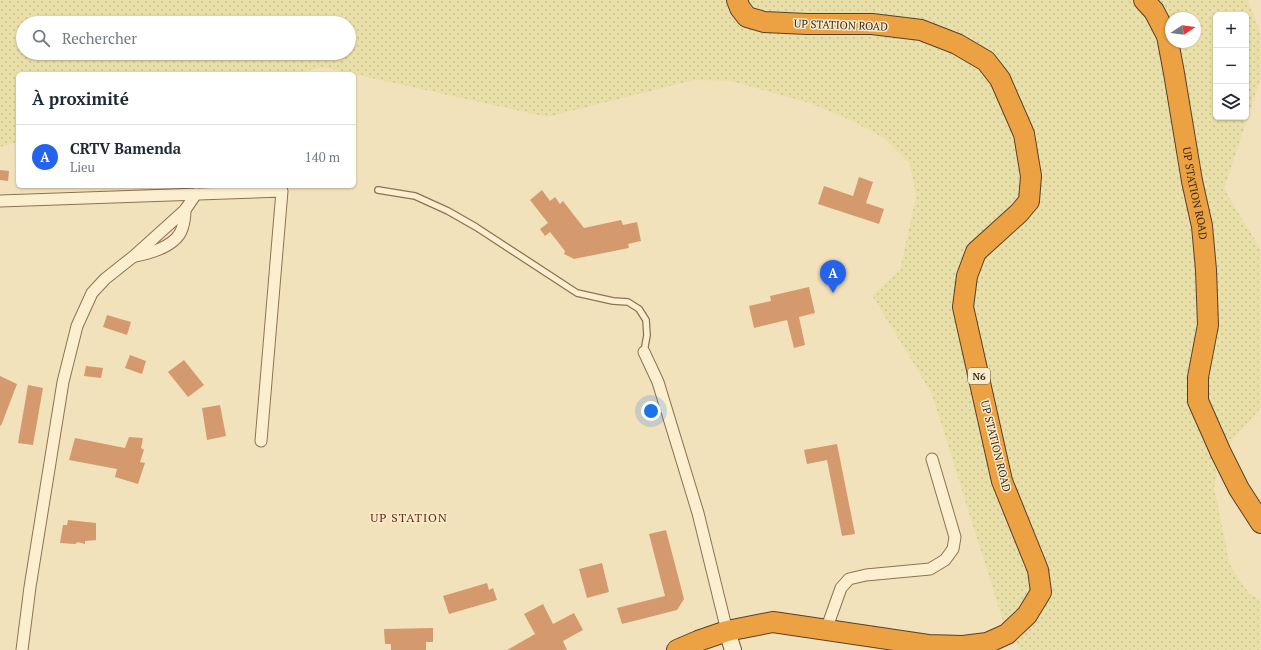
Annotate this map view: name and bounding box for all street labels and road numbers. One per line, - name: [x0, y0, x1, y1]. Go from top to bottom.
- street label: UP STATION ROAD: [794, 16, 888, 34]
- street label: UP STATION ROAD: [1179, 146, 1210, 241]
- road number: N6: [968, 368, 990, 384]
- street label: UP STATION ROAD: [978, 399, 1014, 494]

